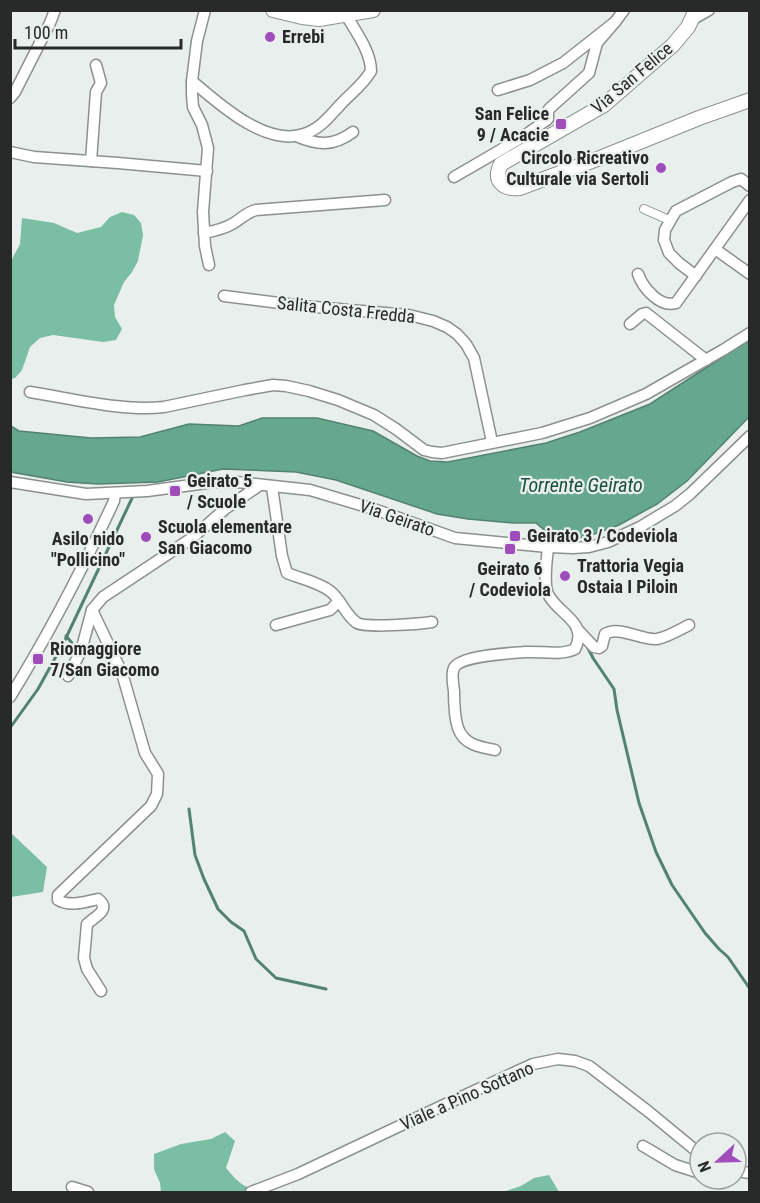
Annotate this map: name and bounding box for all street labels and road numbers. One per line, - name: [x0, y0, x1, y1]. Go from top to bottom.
- street label: Via San Felice: [587, 38, 677, 118]
- street label: Salita Costa Fredda: [276, 292, 416, 327]
- street label: Via Geirato: [357, 495, 438, 540]
- street label: Viale a Pino Sottano: [397, 1057, 537, 1134]

